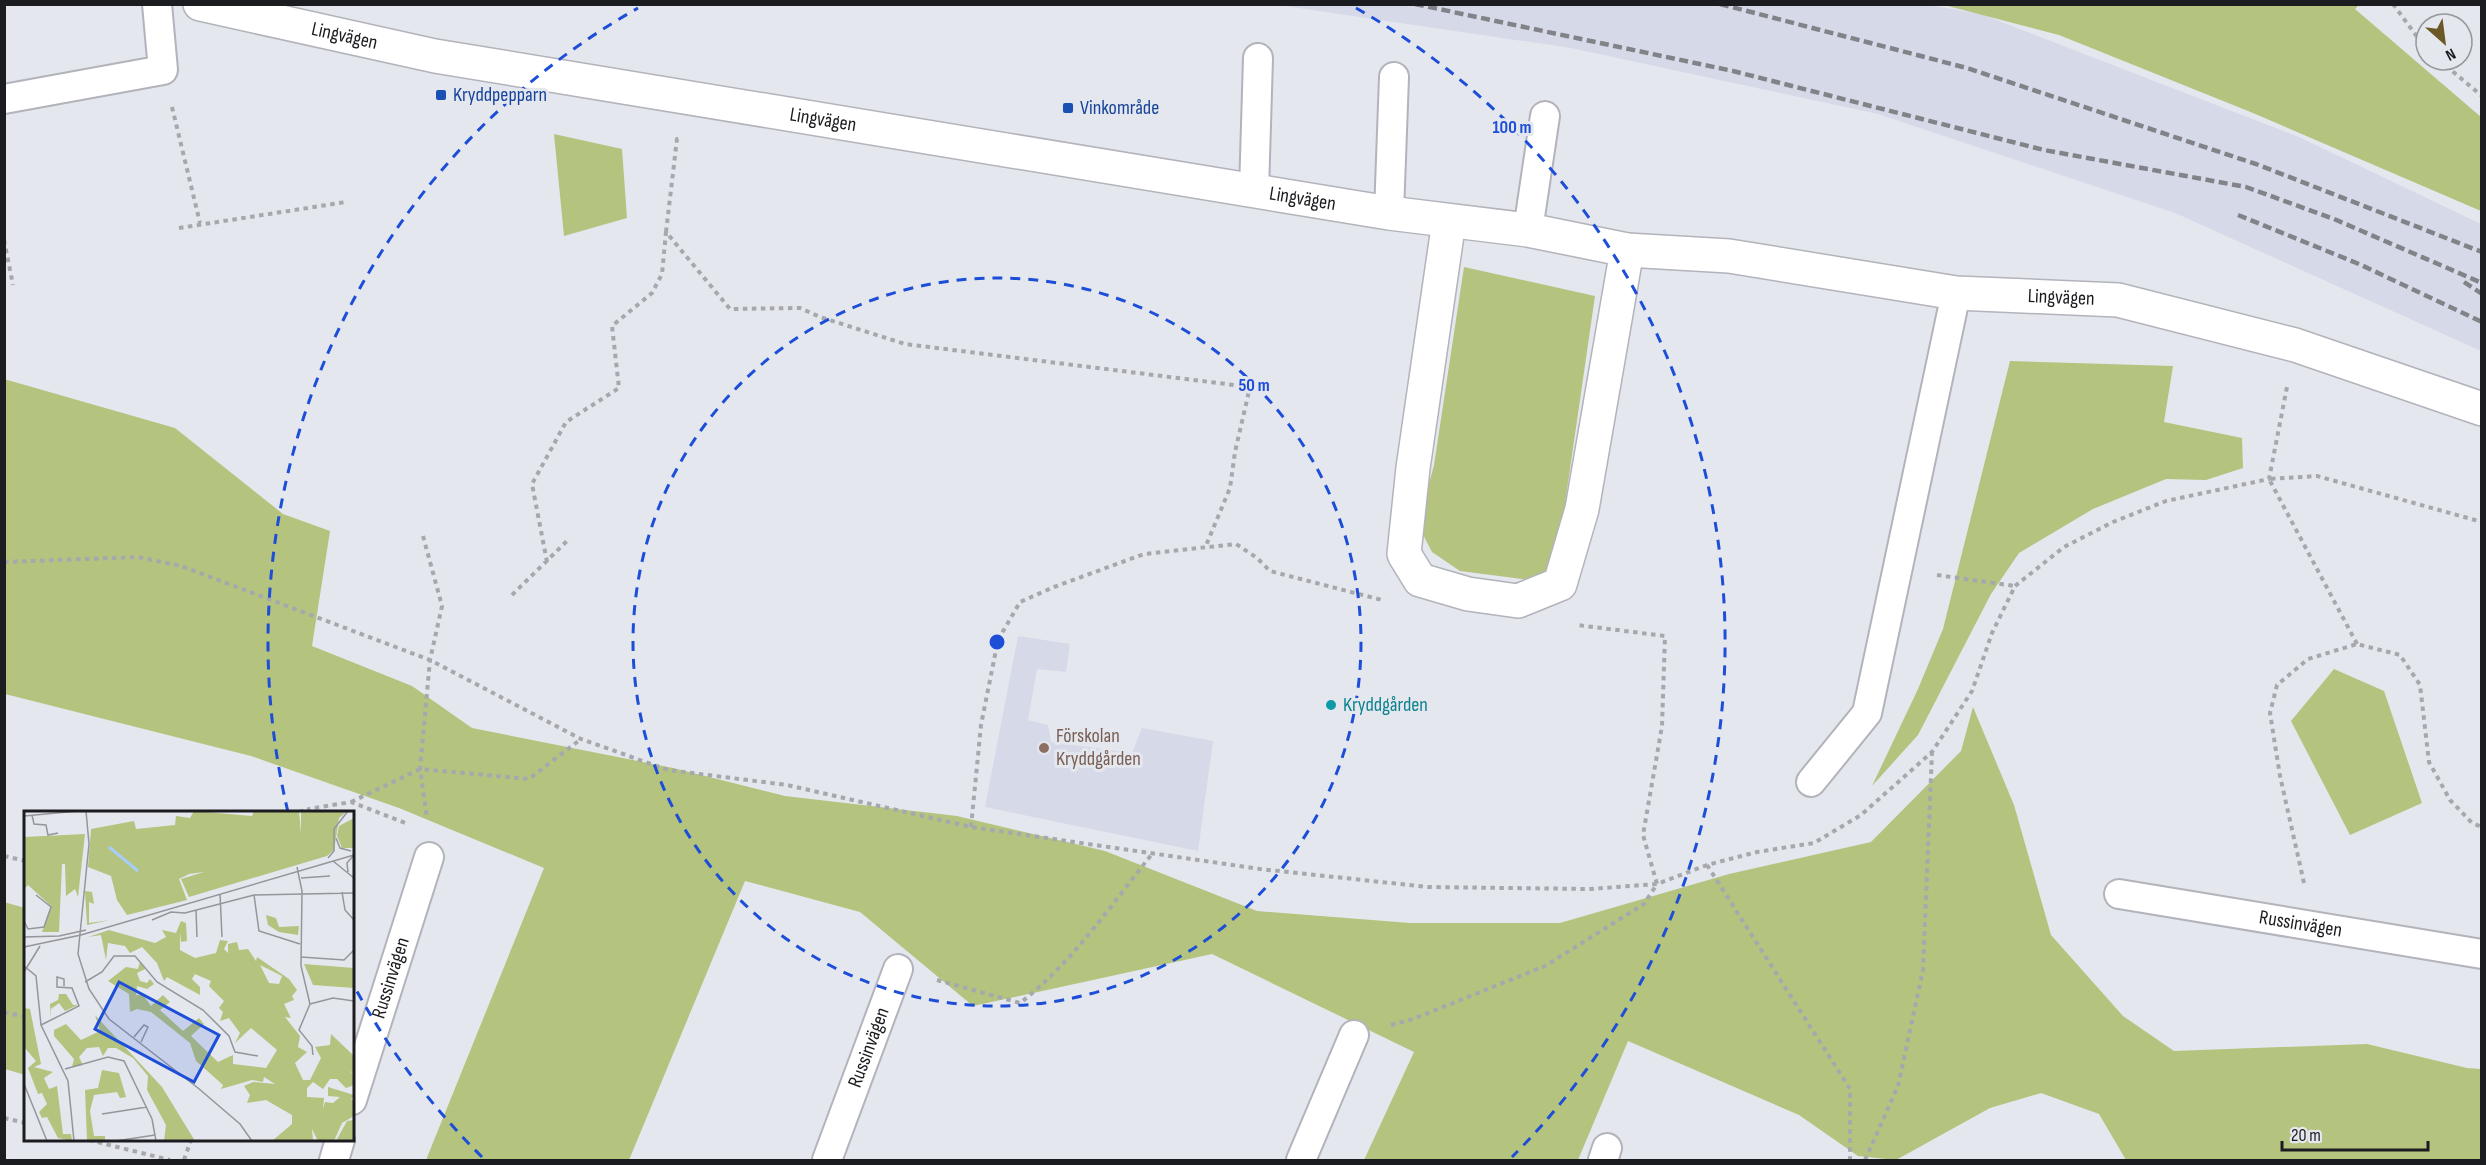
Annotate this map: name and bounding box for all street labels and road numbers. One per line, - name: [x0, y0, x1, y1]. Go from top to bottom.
- street label: Lingvägen: [309, 17, 380, 55]
- street label: Lingvägen: [788, 103, 858, 137]
- street label: Lingvägen: [1268, 182, 1338, 216]
- street label: Lingvägen: [2027, 284, 2095, 311]
- street label: Russinvägen: [2257, 905, 2344, 943]
- street label: Russinvägen: [367, 934, 415, 1021]
- street label: Russinvägen: [843, 1004, 895, 1091]

